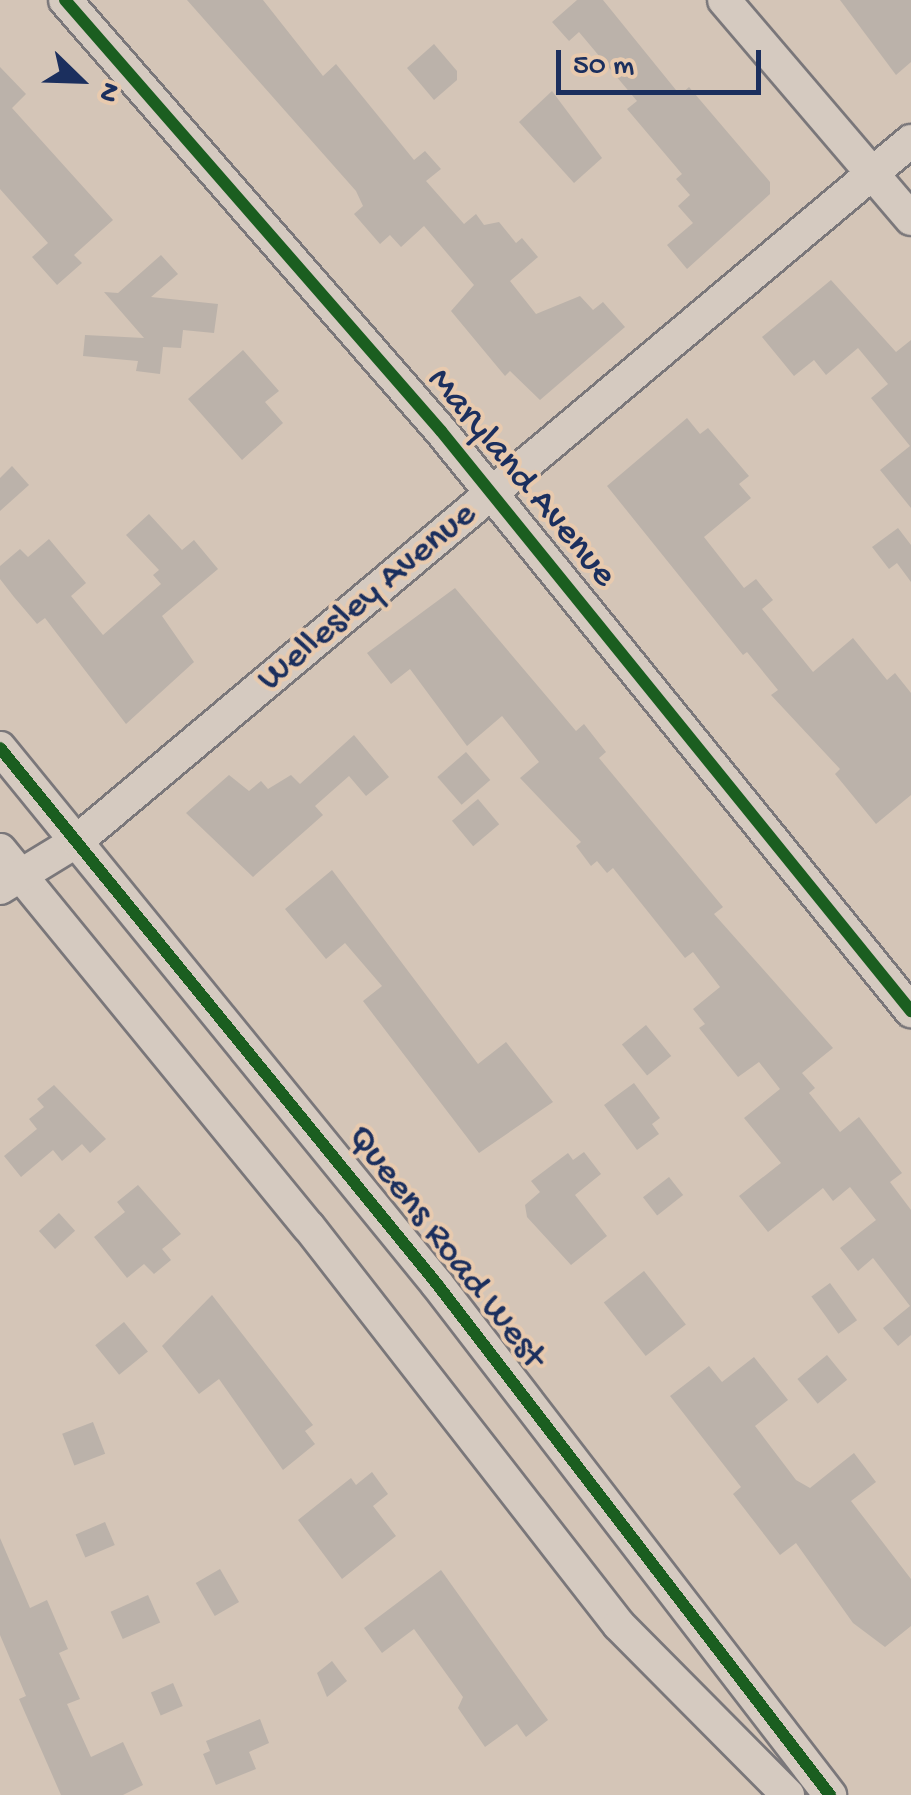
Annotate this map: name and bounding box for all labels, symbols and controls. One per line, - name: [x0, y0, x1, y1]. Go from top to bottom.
- north arrow: [30, 30, 130, 130]
- scale bar: [561, 30, 766, 92]
- text: 50 m: [573, 50, 634, 85]
- text: N: [89, 77, 127, 107]
- street label: Maryland Avenue: [415, 360, 625, 598]
- street label: Wellesley Avenue: [249, 493, 487, 703]
- street label: Queens Road West: [336, 1117, 554, 1379]

